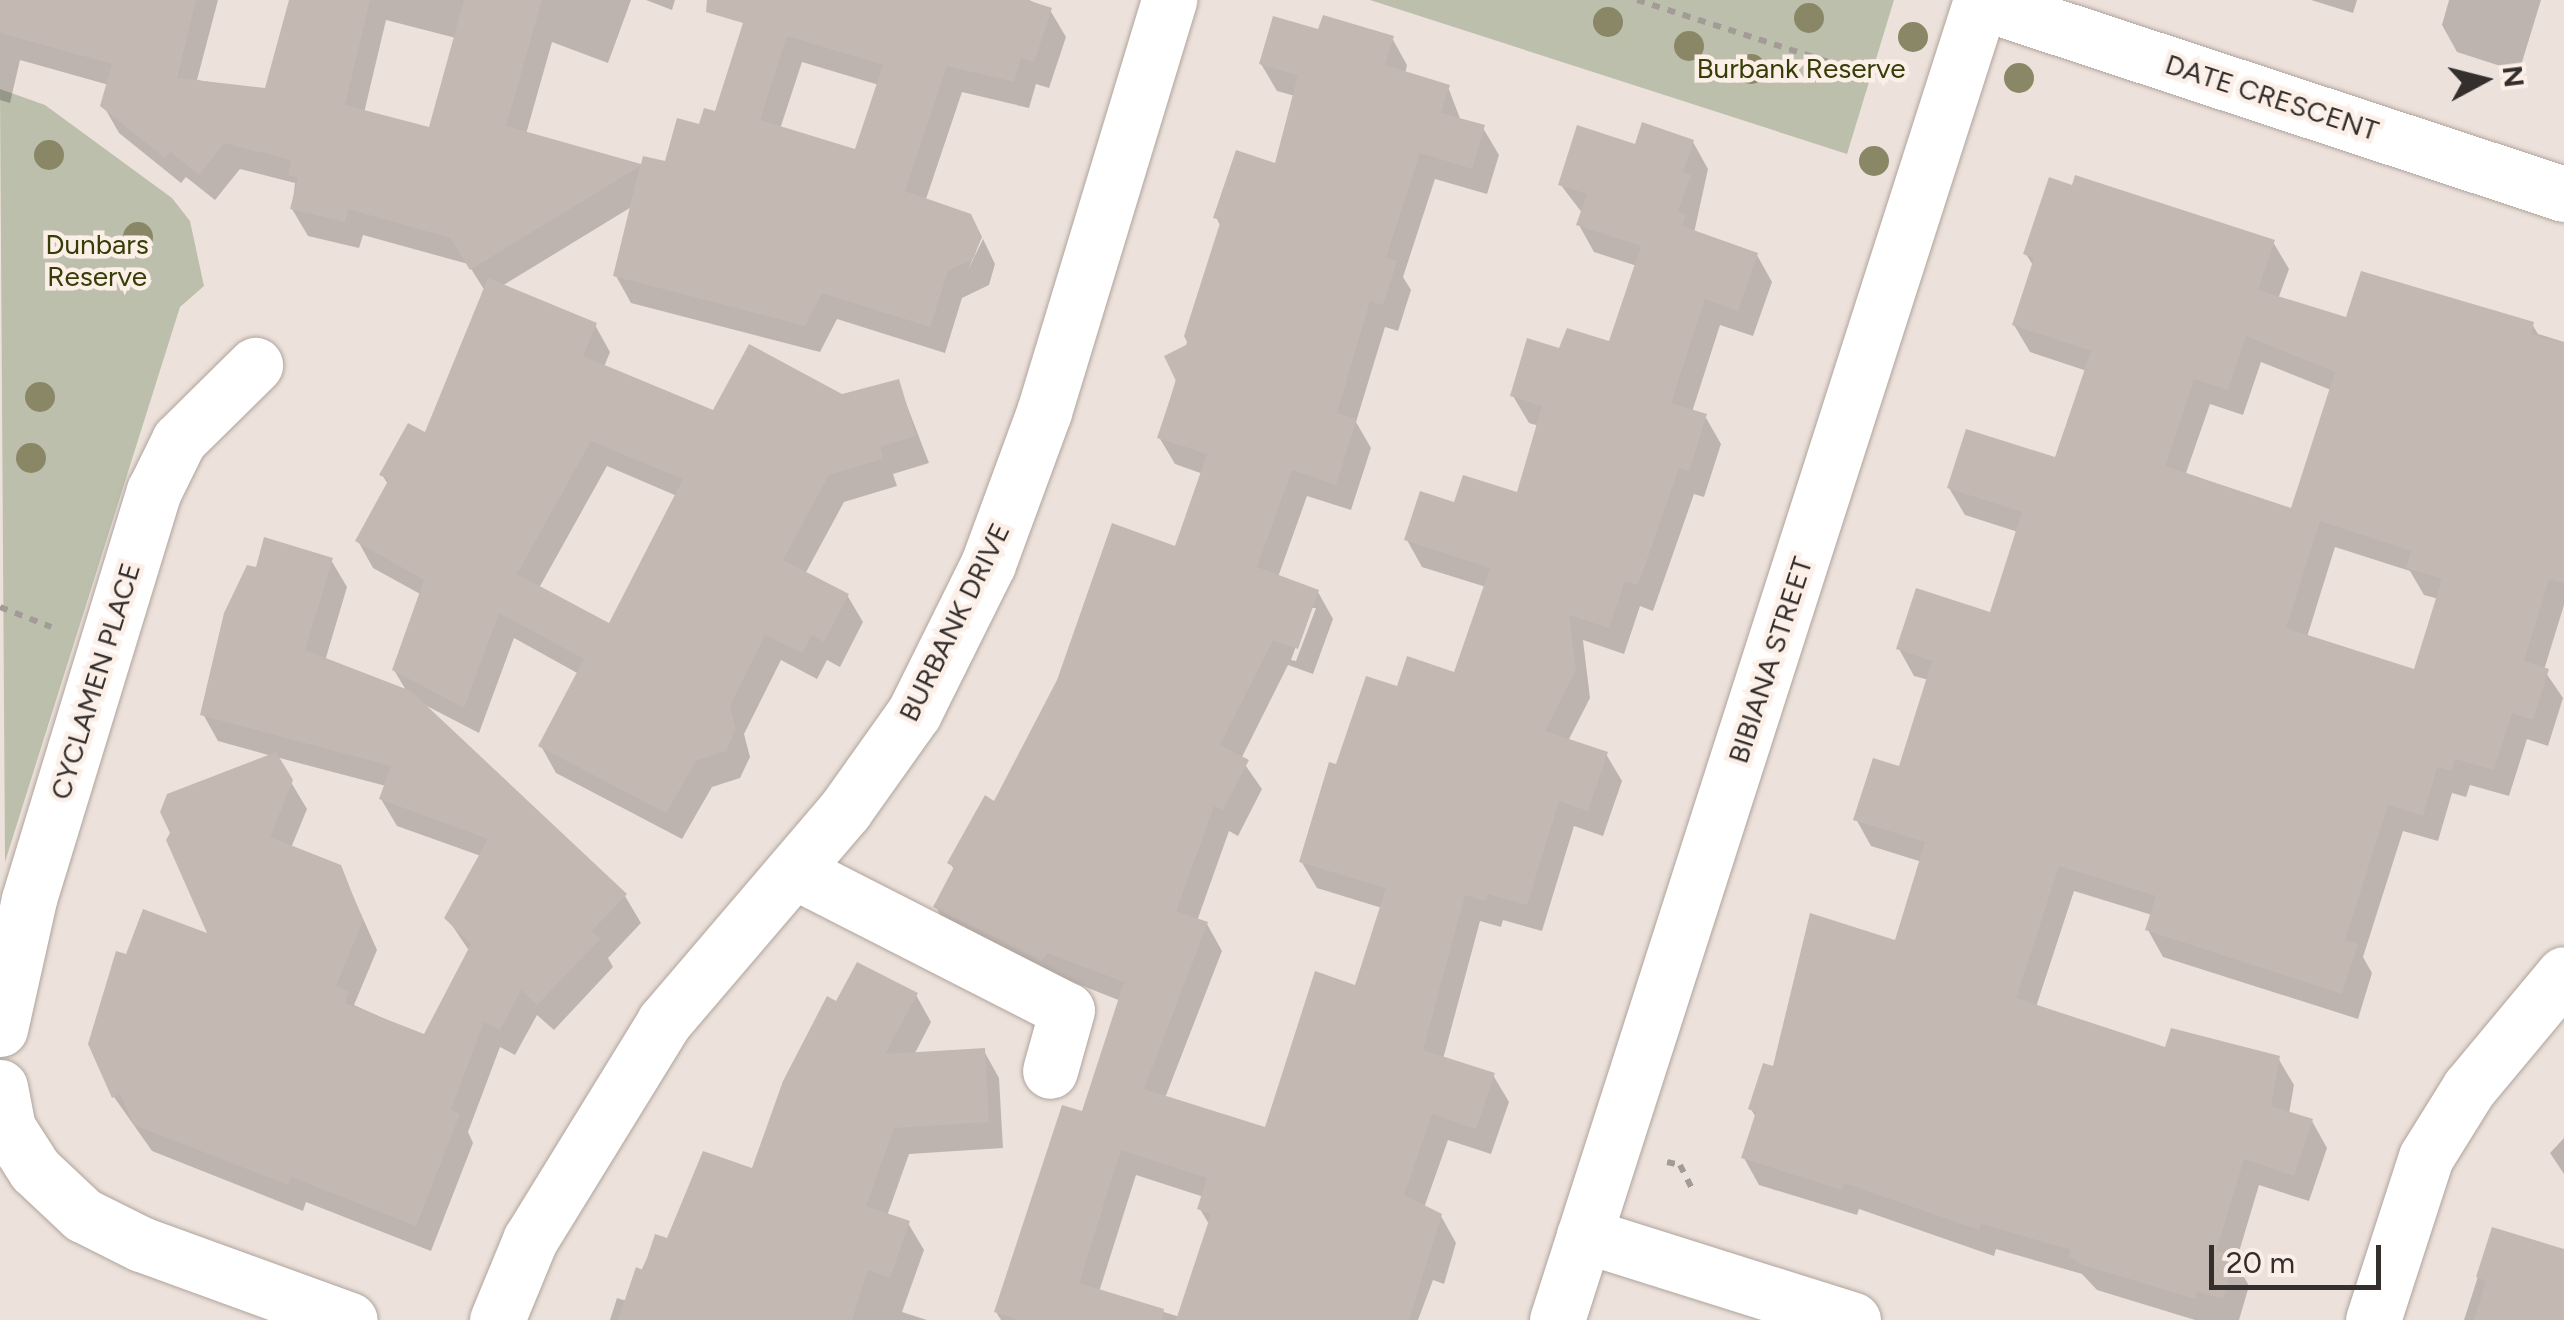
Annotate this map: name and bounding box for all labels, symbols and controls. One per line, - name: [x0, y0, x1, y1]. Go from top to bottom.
- north arrow: [2434, 30, 2534, 130]
- street label: DATE CRESCENT: [2161, 47, 2383, 147]
- park label: Burbank Reserve: [1696, 51, 1906, 85]
- text: N: [2496, 64, 2532, 89]
- park label: Dunbars Reserve: [45, 227, 149, 293]
- street label: BURBANK DRIVE: [891, 517, 1017, 727]
- street label: BIBIANA STREET: [1721, 553, 1819, 767]
- street label: CYCLAMEN PLACE: [43, 559, 147, 803]
- scale bar: [2214, 1225, 2386, 1287]
- text: 20 m: [2226, 1244, 2295, 1281]

